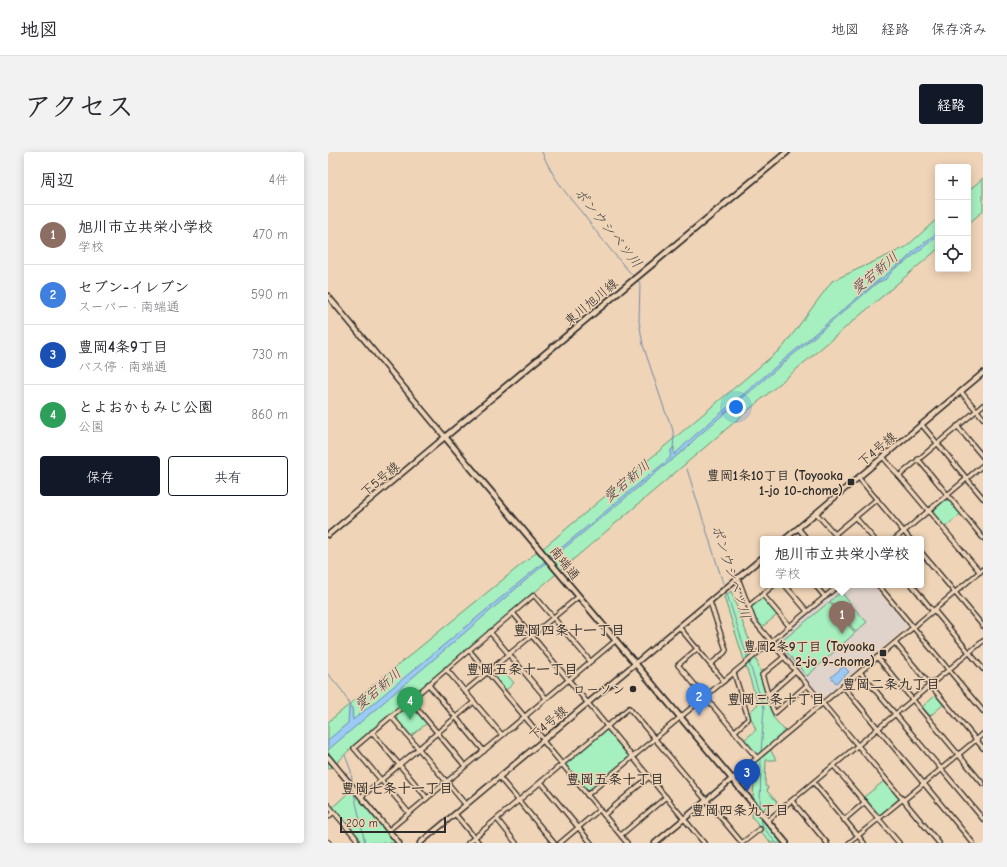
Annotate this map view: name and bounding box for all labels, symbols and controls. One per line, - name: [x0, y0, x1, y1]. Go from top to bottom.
- text: 地図: [20, 19, 58, 41]
- text: 地図: [831, 21, 859, 38]
- text: 経路: [881, 21, 909, 38]
- text: 保存済み: [931, 21, 987, 38]
- button: 経路: [919, 84, 983, 124]
- text: アクセス: [24, 91, 134, 123]
- map controls: [935, 164, 971, 272]
- button: +: [935, 164, 971, 200]
- text: 周辺: [40, 171, 74, 190]
- text: 4件: [269, 172, 288, 187]
- water label: ポンウシベツ川: [571, 185, 645, 271]
- button: −: [935, 200, 971, 236]
- text: 旭川市立共栄小学校: [78, 218, 213, 236]
- text: 1: [50, 227, 56, 242]
- text: 470 m: [253, 227, 288, 242]
- button: locate: [935, 236, 971, 272]
- text: 学校: [78, 239, 104, 254]
- water label: 愛宕新川: [848, 248, 902, 298]
- street label: 東川旭川線: [561, 275, 621, 329]
- text: セブン-イレブン: [78, 278, 189, 296]
- text: 2: [50, 287, 56, 302]
- text: 590 m: [251, 287, 288, 302]
- text: スーパー · 南端通: [78, 299, 179, 314]
- text: 豊岡4条9丁目: [78, 338, 168, 356]
- text: 3: [50, 347, 56, 362]
- text: 730 m: [252, 347, 288, 362]
- text: バス停 · 南端通: [78, 359, 167, 374]
- your location: [726, 397, 746, 417]
- text: とよおかもみじ公園: [78, 398, 213, 416]
- text: 4: [50, 407, 56, 422]
- text: 860 m: [251, 407, 288, 422]
- text: 公園: [78, 419, 104, 434]
- street label: 下4号線: [855, 428, 900, 469]
- button: 保存: [40, 456, 160, 496]
- button: 共有: [168, 456, 288, 496]
- water label: 愛宕新川: [600, 456, 654, 506]
- street label: 下5号線: [358, 458, 403, 500]
- place label: 豊岡1条10丁目 (Toyooka 1-jo 10-chome): [707, 468, 843, 498]
- marker: 豊岡1条10丁目 (Toyooka 1-jo 10-chome): [846, 477, 856, 487]
- water label: ポンウシベツ川: [708, 523, 754, 621]
- popup: [760, 536, 924, 588]
- street label: 南端通: [547, 543, 583, 583]
- text: 旭川市立共栄小学校: [774, 545, 910, 563]
- text: 学校: [774, 566, 801, 581]
- pin: 1: [829, 601, 855, 634]
- district label: 豊岡四条十一丁目: [513, 622, 625, 639]
- place label: 豊岡2条9丁目 (Toyooka 2-jo 9-chome): [743, 639, 875, 669]
- marker: 豊岡2条9丁目 (Toyooka 2-jo 9-chome): [878, 648, 888, 658]
- district label: 豊岡五条十一丁目: [466, 661, 578, 678]
- water label: 愛宕新川: [351, 664, 405, 714]
- district label: 豊岡二条九丁目: [842, 676, 940, 693]
- place label: ローソン: [573, 682, 625, 697]
- pin: 2: [686, 683, 712, 716]
- marker: ローソン: [628, 684, 638, 694]
- pin: 4: [397, 687, 423, 720]
- district label: 豊岡三条十丁目: [727, 691, 825, 708]
- street label: 下4号線: [526, 702, 571, 743]
- pin: 3: [734, 759, 760, 792]
- district label: 豊岡五条十丁目: [566, 771, 664, 788]
- district label: 豊岡七条十一丁目: [341, 780, 453, 797]
- district label: 豊岡四条九丁目: [691, 802, 789, 819]
- scale bar: [340, 815, 446, 834]
- text: 200 m: [346, 817, 378, 830]

